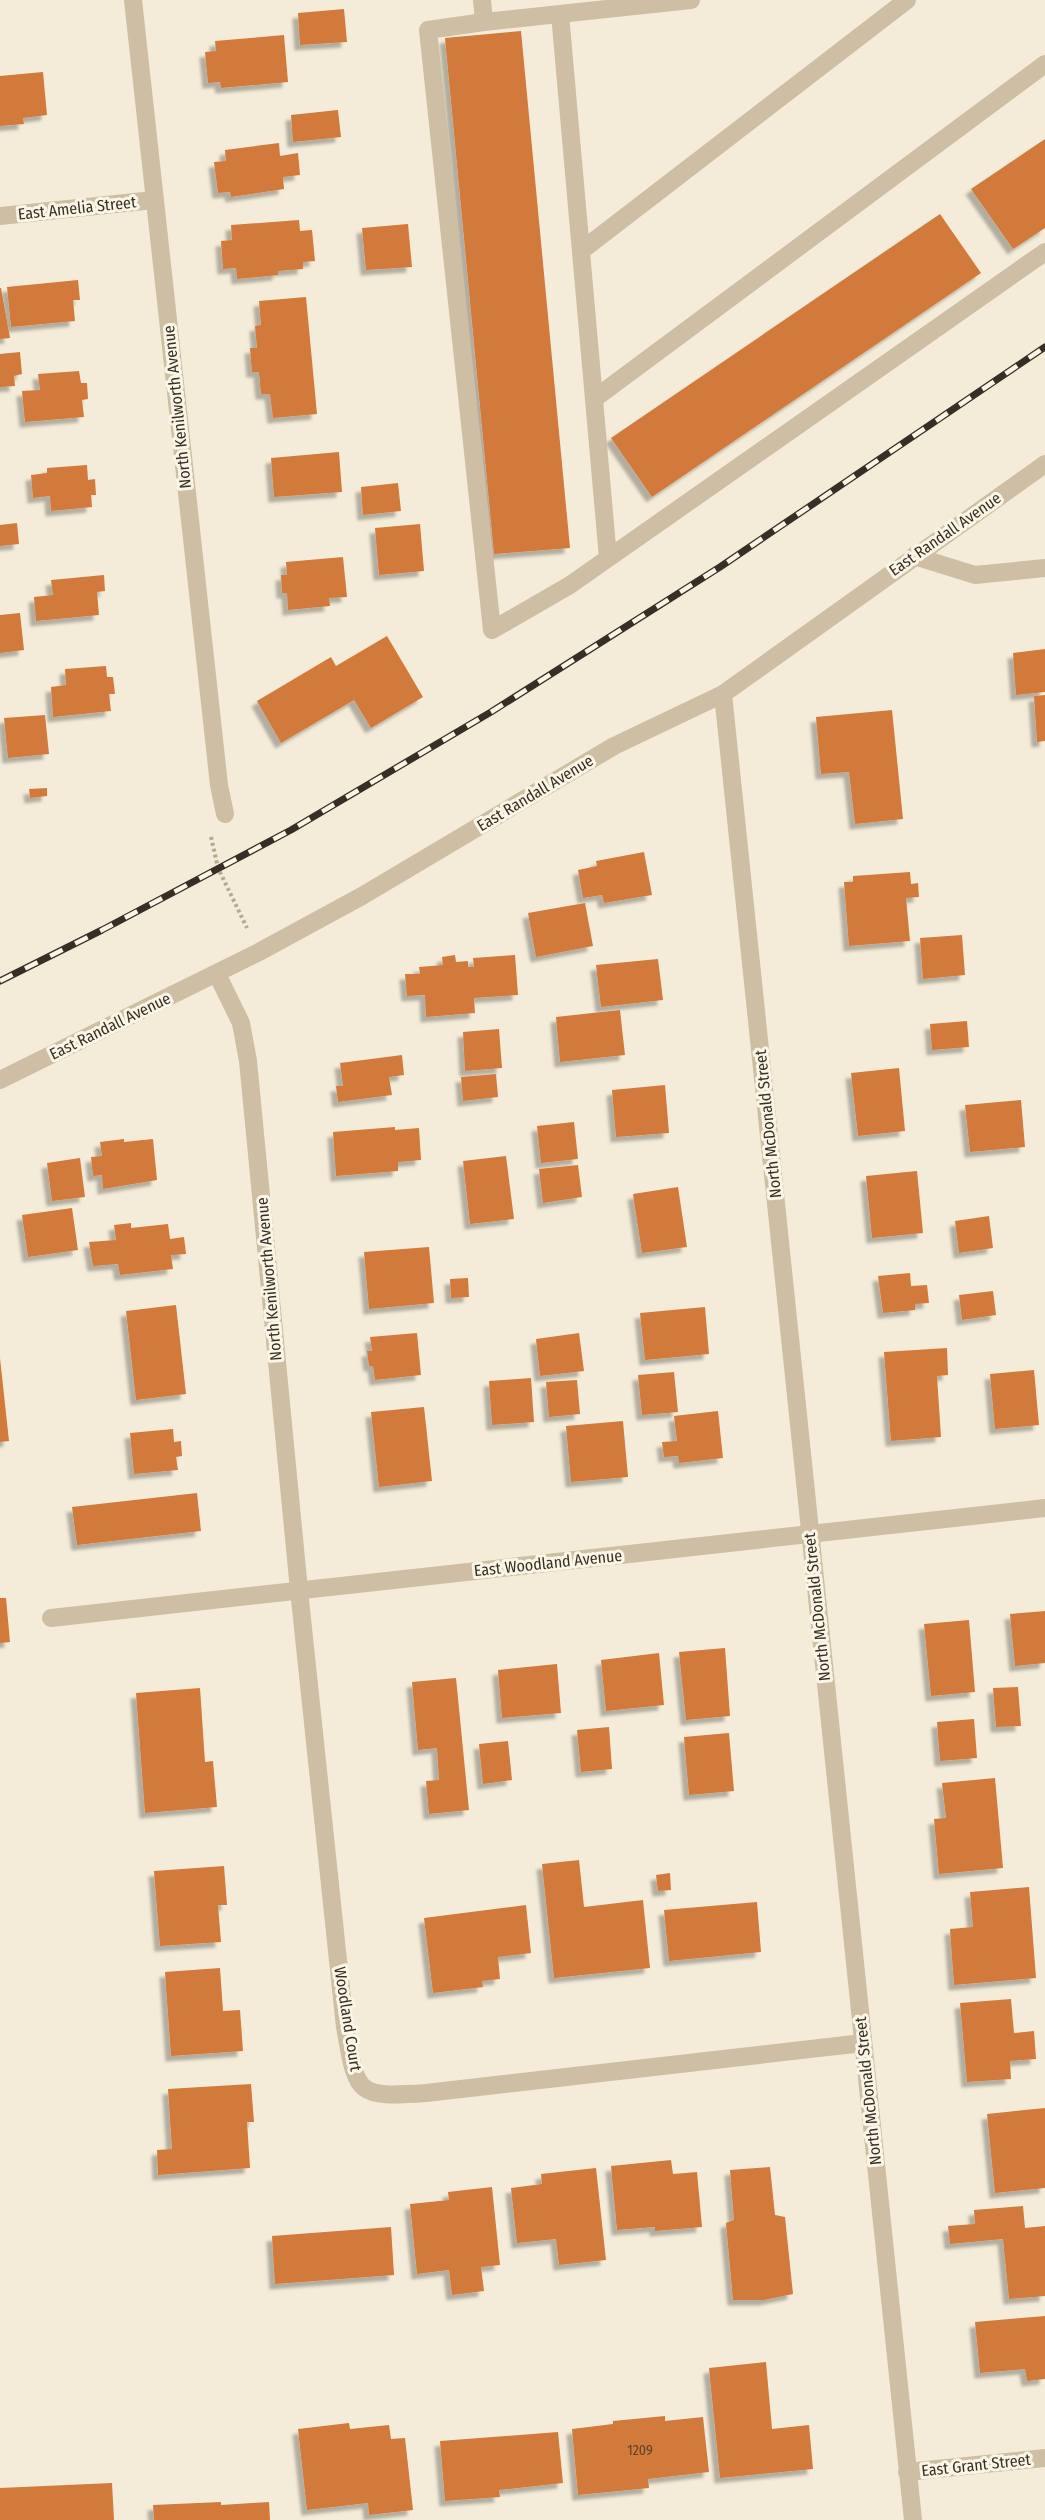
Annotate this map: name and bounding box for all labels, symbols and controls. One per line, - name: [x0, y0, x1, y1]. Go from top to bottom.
- street label: East Amelia Street: [17, 192, 138, 224]
- street label: North Kenilworth Avenue: [159, 324, 195, 490]
- street label: East Randall Avenue: [885, 488, 1005, 580]
- street label: East Randall Avenue: [473, 751, 597, 835]
- street label: East Randall Avenue: [46, 988, 174, 1064]
- street label: North McDonald Street: [751, 1048, 785, 1199]
- street label: North Kenilworth Avenue: [252, 1196, 286, 1361]
- street label: North McDonald Street: [800, 1531, 834, 1682]
- street label: East Woodland Avenue: [473, 1546, 623, 1580]
- street label: Woodland Court: [330, 1965, 366, 2073]
- street label: North McDonald Street: [851, 2015, 885, 2166]
- house number: 1209: [627, 2442, 653, 2459]
- street label: East Grant Street: [920, 2450, 1032, 2480]

